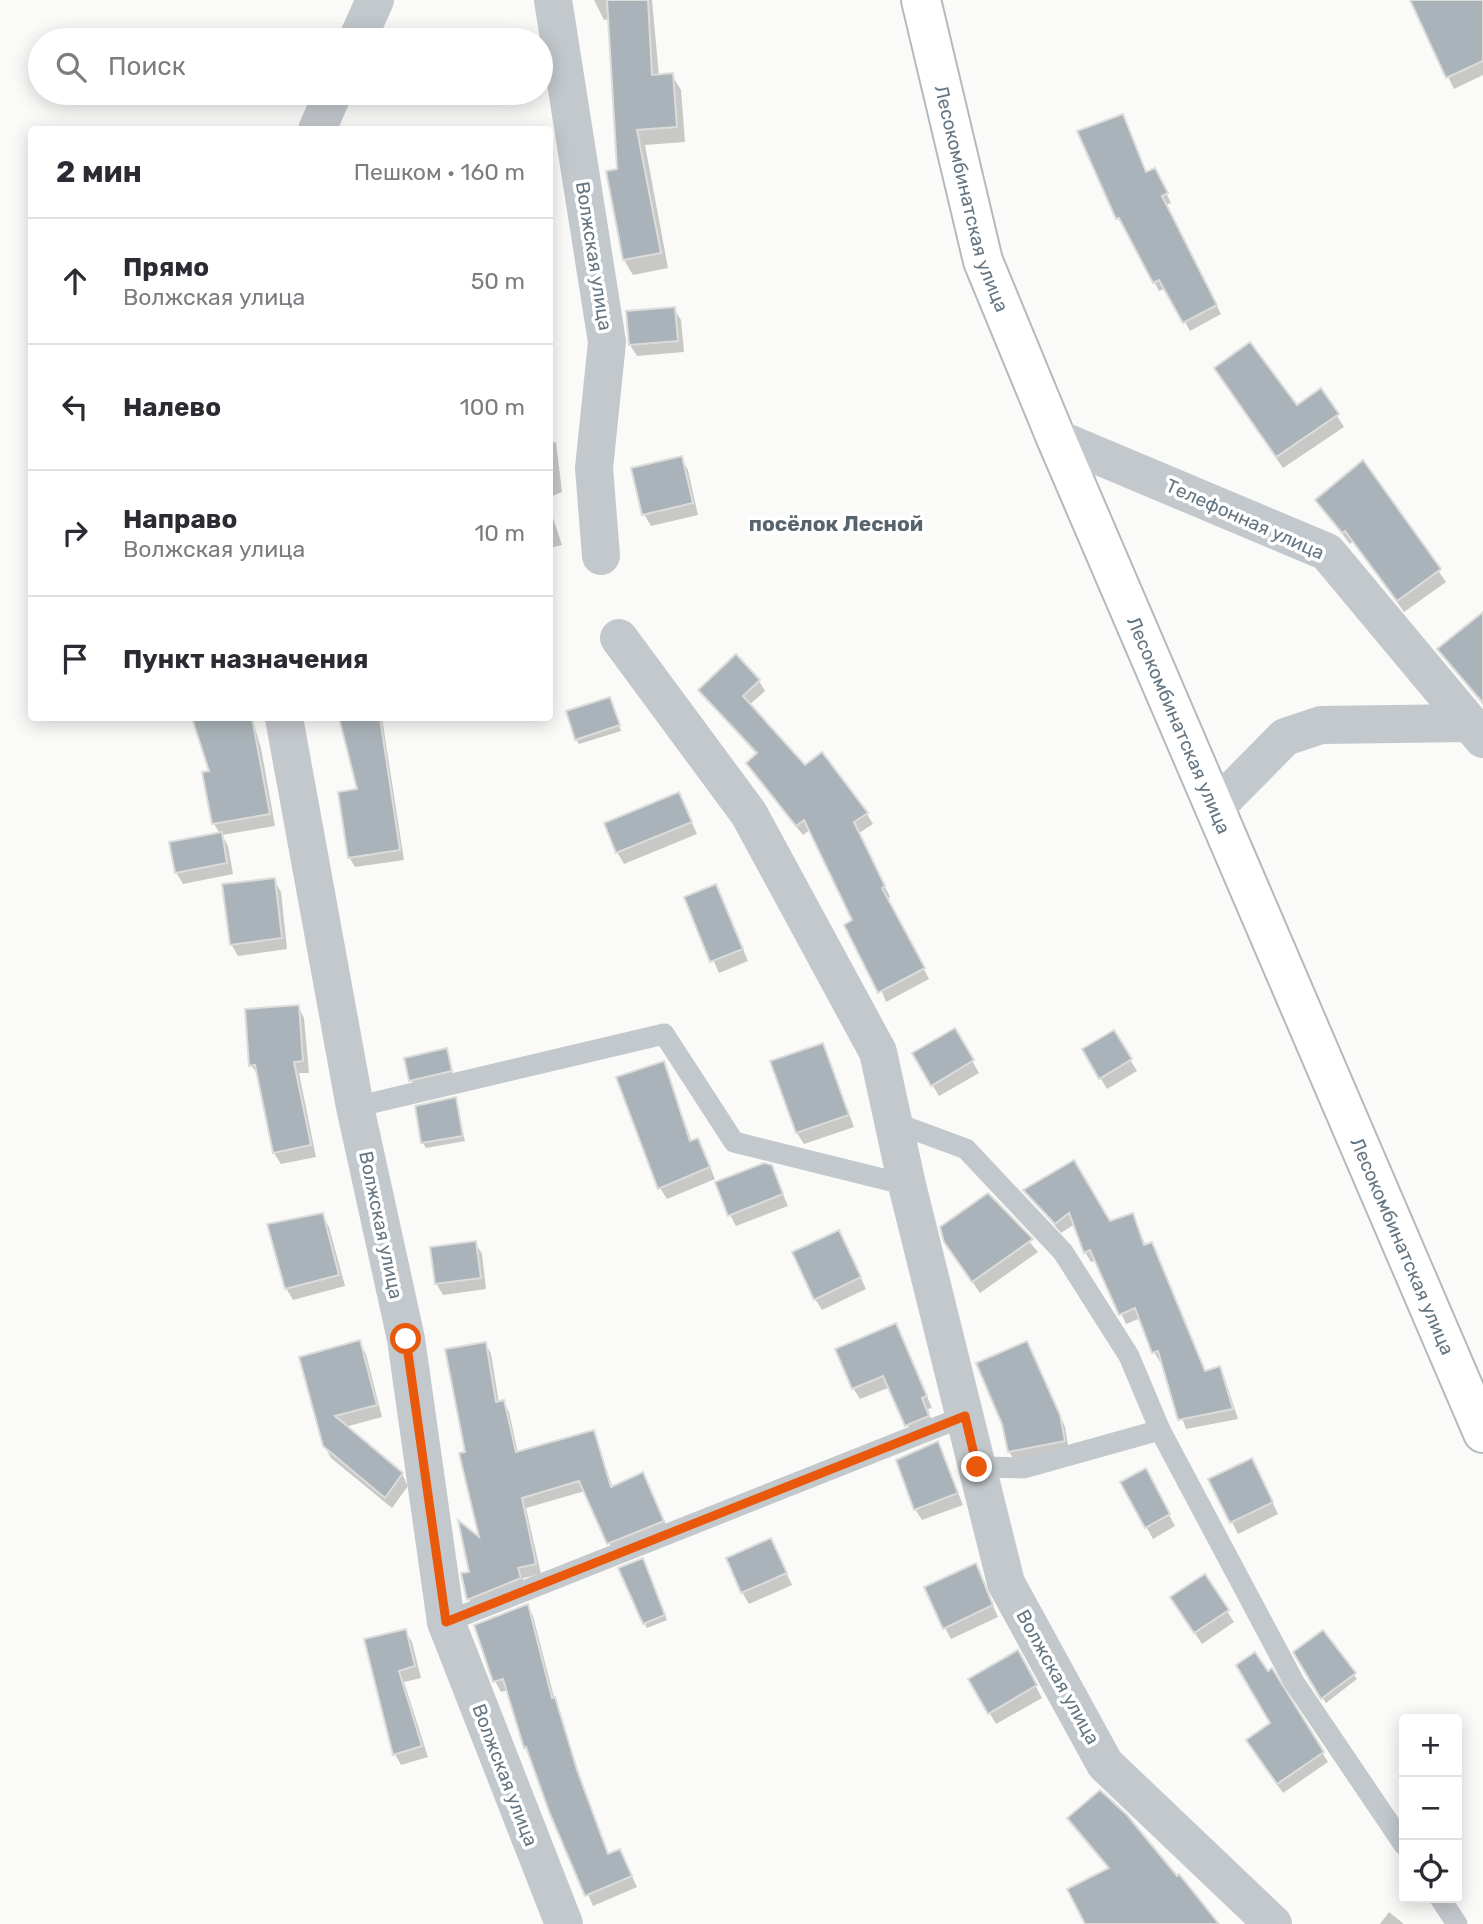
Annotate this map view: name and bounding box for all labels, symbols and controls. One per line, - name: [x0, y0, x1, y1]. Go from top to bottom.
- search box: [28, 28, 553, 105]
- icon: search: [52, 48, 90, 86]
- text: Поиск: [108, 51, 186, 82]
- street label: Лесокомбинатская улица: [930, 83, 1014, 315]
- text: 2 мин: [56, 154, 142, 190]
- text: Пешком · 160 m: [354, 158, 525, 186]
- street label: Волжская улица: [571, 180, 617, 332]
- text: Прямо: [123, 252, 209, 283]
- icon: ahead: [56, 262, 94, 300]
- text: 50 m: [471, 267, 525, 295]
- text: Волжская улица: [123, 283, 305, 311]
- icon: left: [56, 388, 94, 426]
- text: Налево: [123, 392, 221, 423]
- text: 100 m: [460, 393, 525, 421]
- street label: Телефонная улица: [1162, 474, 1328, 564]
- text: Направо: [123, 504, 237, 535]
- district label: посёлок Лесной: [749, 511, 923, 536]
- icon: right: [56, 514, 94, 552]
- text: 10 m: [474, 519, 525, 547]
- text: Волжская улица: [123, 535, 305, 563]
- street label: Лесокомбинатская улица: [1122, 613, 1236, 837]
- icon: arrive: [56, 640, 94, 678]
- text: Пункт назначения: [123, 644, 368, 675]
- street label: Лесокомбинатская улица: [1346, 1134, 1460, 1358]
- street label: Волжская улица: [354, 1149, 408, 1301]
- route start: [390, 1323, 421, 1354]
- route end: [961, 1451, 992, 1482]
- street label: Волжская улица: [1011, 1606, 1105, 1748]
- street label: Волжская улица: [467, 1701, 543, 1849]
- map controls: [1399, 1714, 1462, 1903]
- button: +: [1399, 1714, 1462, 1777]
- button: −: [1399, 1777, 1462, 1840]
- button: locate: [1399, 1840, 1462, 1903]

